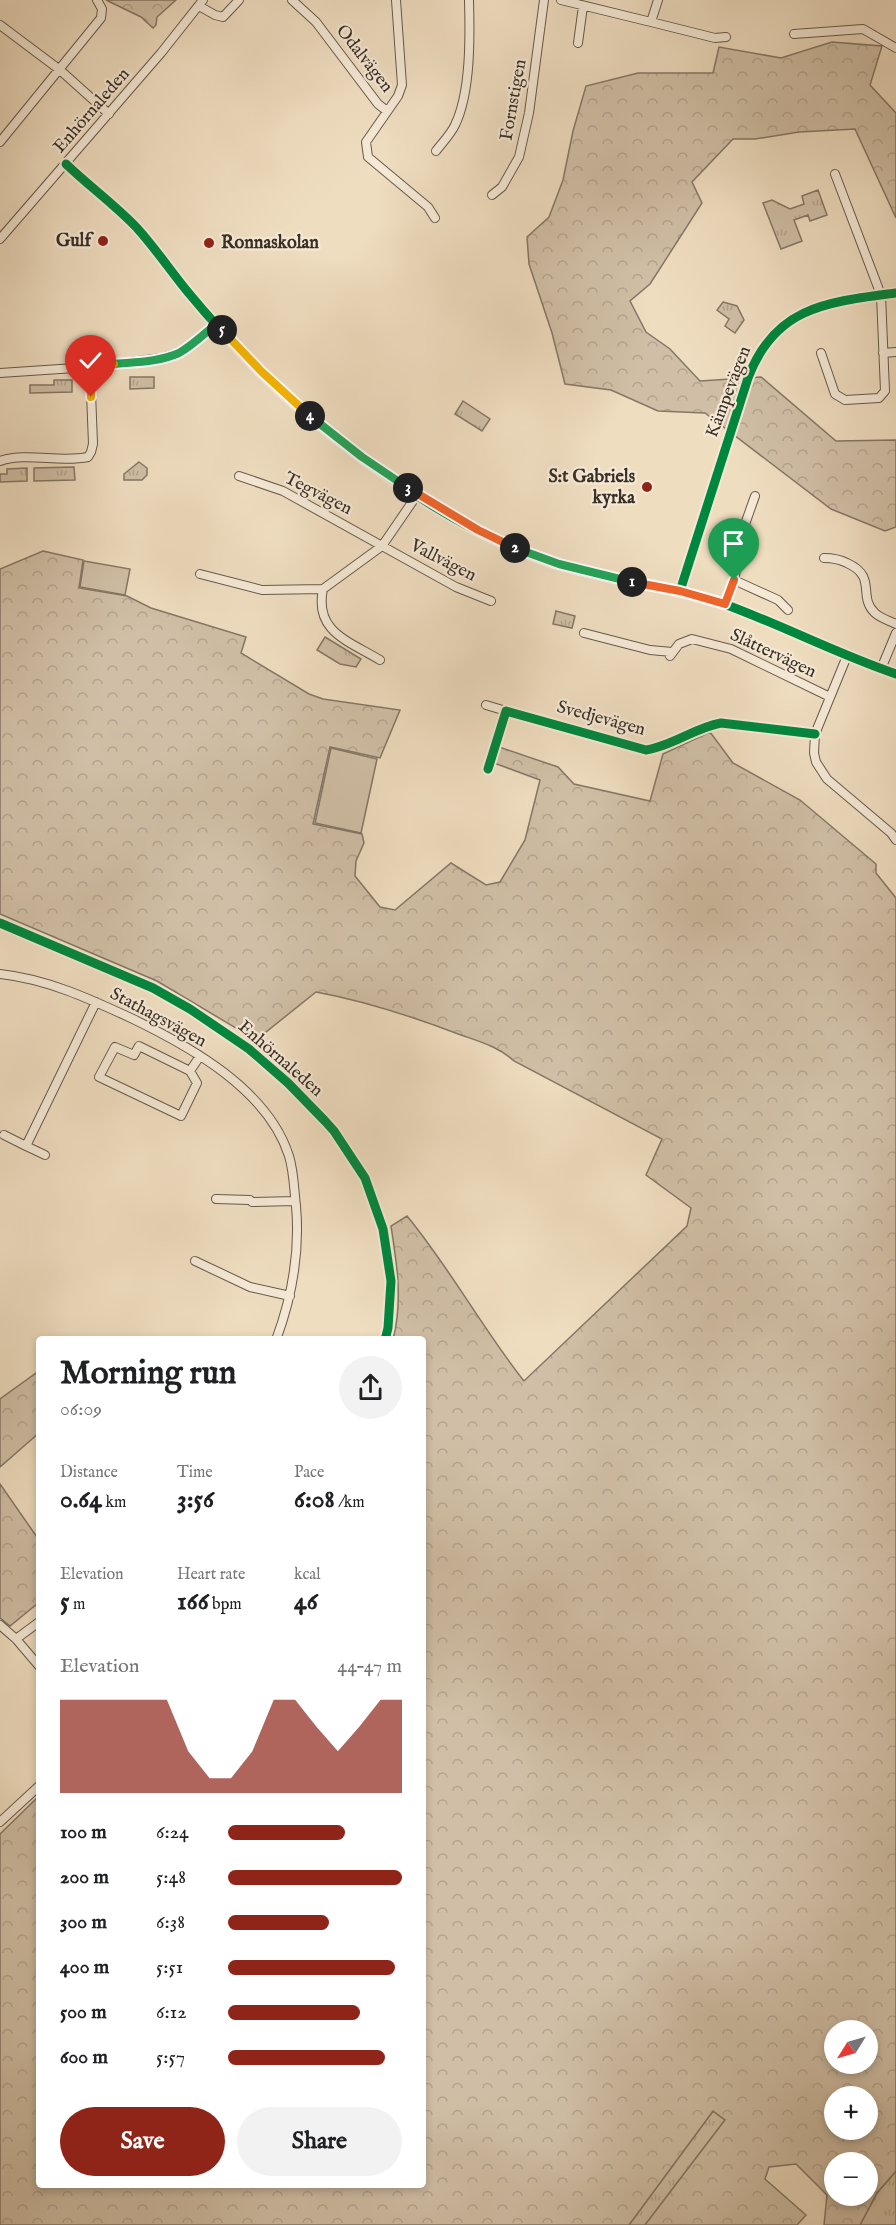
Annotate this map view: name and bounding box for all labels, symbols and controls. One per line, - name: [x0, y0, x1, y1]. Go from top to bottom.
- street label: Odalvägen: [330, 20, 398, 98]
- street label: Fornstigen: [496, 57, 533, 142]
- street label: Enhörnaleden: [49, 63, 136, 158]
- place label: Gulf: [56, 230, 94, 253]
- place label: Ronnaskolan: [221, 232, 319, 255]
- marker: Gulf: [96, 234, 110, 248]
- marker: Ronnaskolan: [202, 236, 216, 250]
- pin: 5: [207, 315, 237, 345]
- text: 5: [219, 320, 225, 340]
- pin: [65, 335, 116, 397]
- street label: Kämpevägen: [701, 343, 757, 441]
- icon: check: [74, 344, 107, 377]
- pin: 4: [295, 401, 325, 431]
- text: 4: [306, 406, 314, 426]
- place label: S:t Gabriels kyrka: [548, 466, 636, 510]
- street label: Tegvägen: [280, 467, 356, 521]
- pin: 3: [393, 473, 423, 503]
- text: 3: [405, 478, 411, 498]
- marker: S:t Gabriels kyrka: [640, 480, 654, 494]
- pin: [708, 518, 759, 580]
- icon: arrive: [717, 527, 750, 560]
- pin: 2: [500, 533, 530, 563]
- street label: Vallvägen: [405, 534, 480, 588]
- text: 2: [511, 538, 519, 558]
- pin: 1: [617, 567, 647, 597]
- text: 1: [629, 572, 635, 592]
- street label: Slåttervägen: [726, 624, 820, 684]
- street label: Svedjevägen: [554, 696, 648, 742]
- street label: Stathagsvägen: [106, 983, 211, 1053]
- street label: Enhörnaleden: [233, 1016, 328, 1103]
- text: Morning run: [60, 1353, 236, 1395]
- button: share: [339, 1356, 402, 1419]
- text: 06:09: [60, 1397, 102, 1422]
- text: Distance: [60, 1463, 118, 1483]
- text: Time: [177, 1463, 213, 1483]
- text: Pace: [294, 1463, 324, 1483]
- text: 0.64: [60, 1483, 102, 1516]
- text: 3:56: [177, 1483, 214, 1516]
- text: 6:08: [294, 1483, 335, 1516]
- text: km: [102, 1493, 126, 1513]
- text: /km: [335, 1493, 365, 1513]
- text: Elevation: [60, 1565, 123, 1585]
- text: Heart rate: [177, 1565, 245, 1585]
- text: kcal: [294, 1565, 321, 1585]
- text: 5: [60, 1585, 69, 1618]
- text: 166: [177, 1585, 209, 1618]
- text: 46: [294, 1585, 318, 1618]
- text: m: [69, 1595, 85, 1615]
- text: bpm: [209, 1595, 242, 1615]
- text: Elevation: [60, 1654, 139, 1679]
- text: 44–47 m: [337, 1654, 402, 1679]
- text: 100 m: [60, 1820, 107, 1845]
- text: 6:24: [156, 1820, 189, 1845]
- text: 200 m: [60, 1865, 109, 1890]
- text: 5:48: [156, 1865, 186, 1890]
- text: 300 m: [60, 1910, 107, 1935]
- text: 6:38: [156, 1910, 185, 1935]
- text: 400 m: [60, 1955, 109, 1980]
- text: 5:51: [156, 1955, 183, 1980]
- text: 500 m: [60, 2000, 107, 2025]
- text: 6:12: [156, 2000, 187, 2025]
- north arrow: [824, 2020, 878, 2074]
- map controls: [824, 2020, 878, 2206]
- text: 600 m: [60, 2045, 108, 2070]
- text: 5:57: [156, 2045, 185, 2070]
- button: +: [824, 2086, 878, 2140]
- button: Save: [60, 2107, 225, 2176]
- button: Share: [237, 2107, 402, 2176]
- button: −: [824, 2152, 878, 2206]

